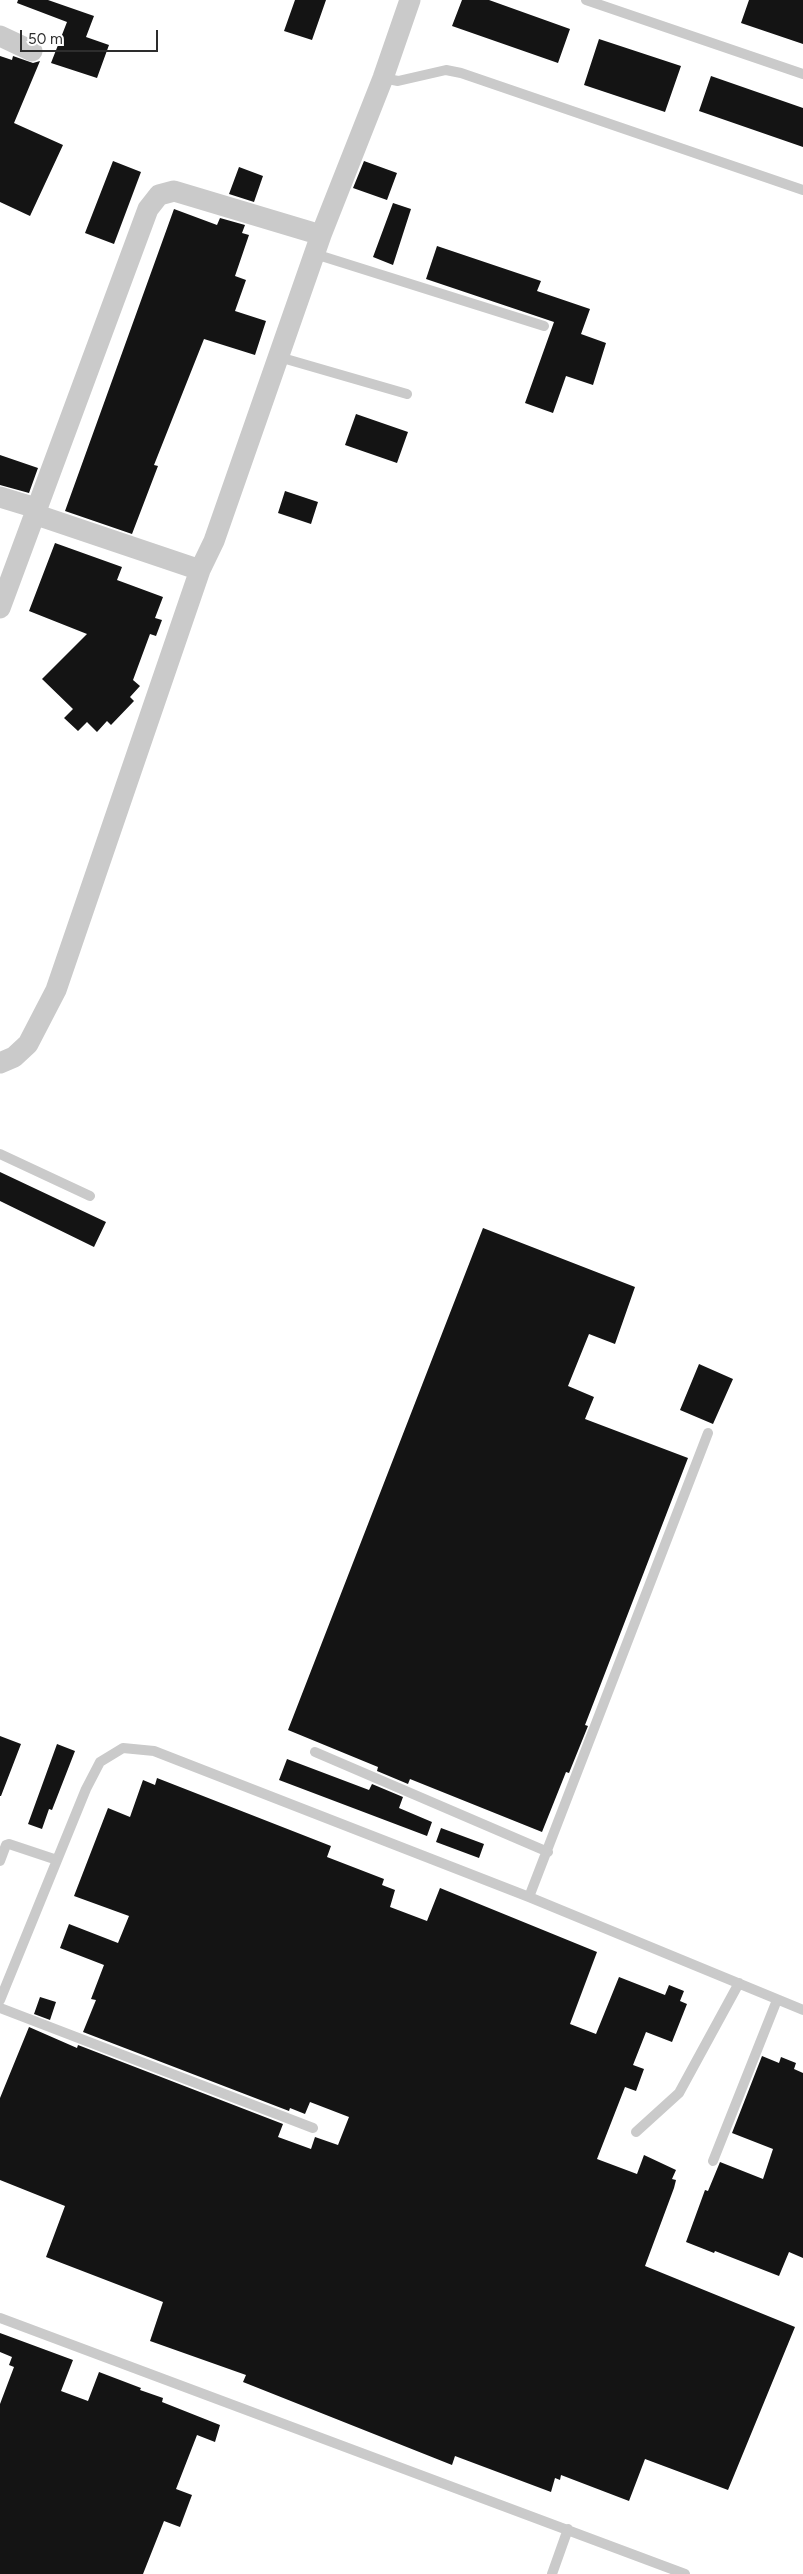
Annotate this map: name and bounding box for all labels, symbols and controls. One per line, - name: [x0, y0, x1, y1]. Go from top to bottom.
- scale bar: [22, 20, 160, 52]
- text: 50 m: [28, 30, 63, 48]

